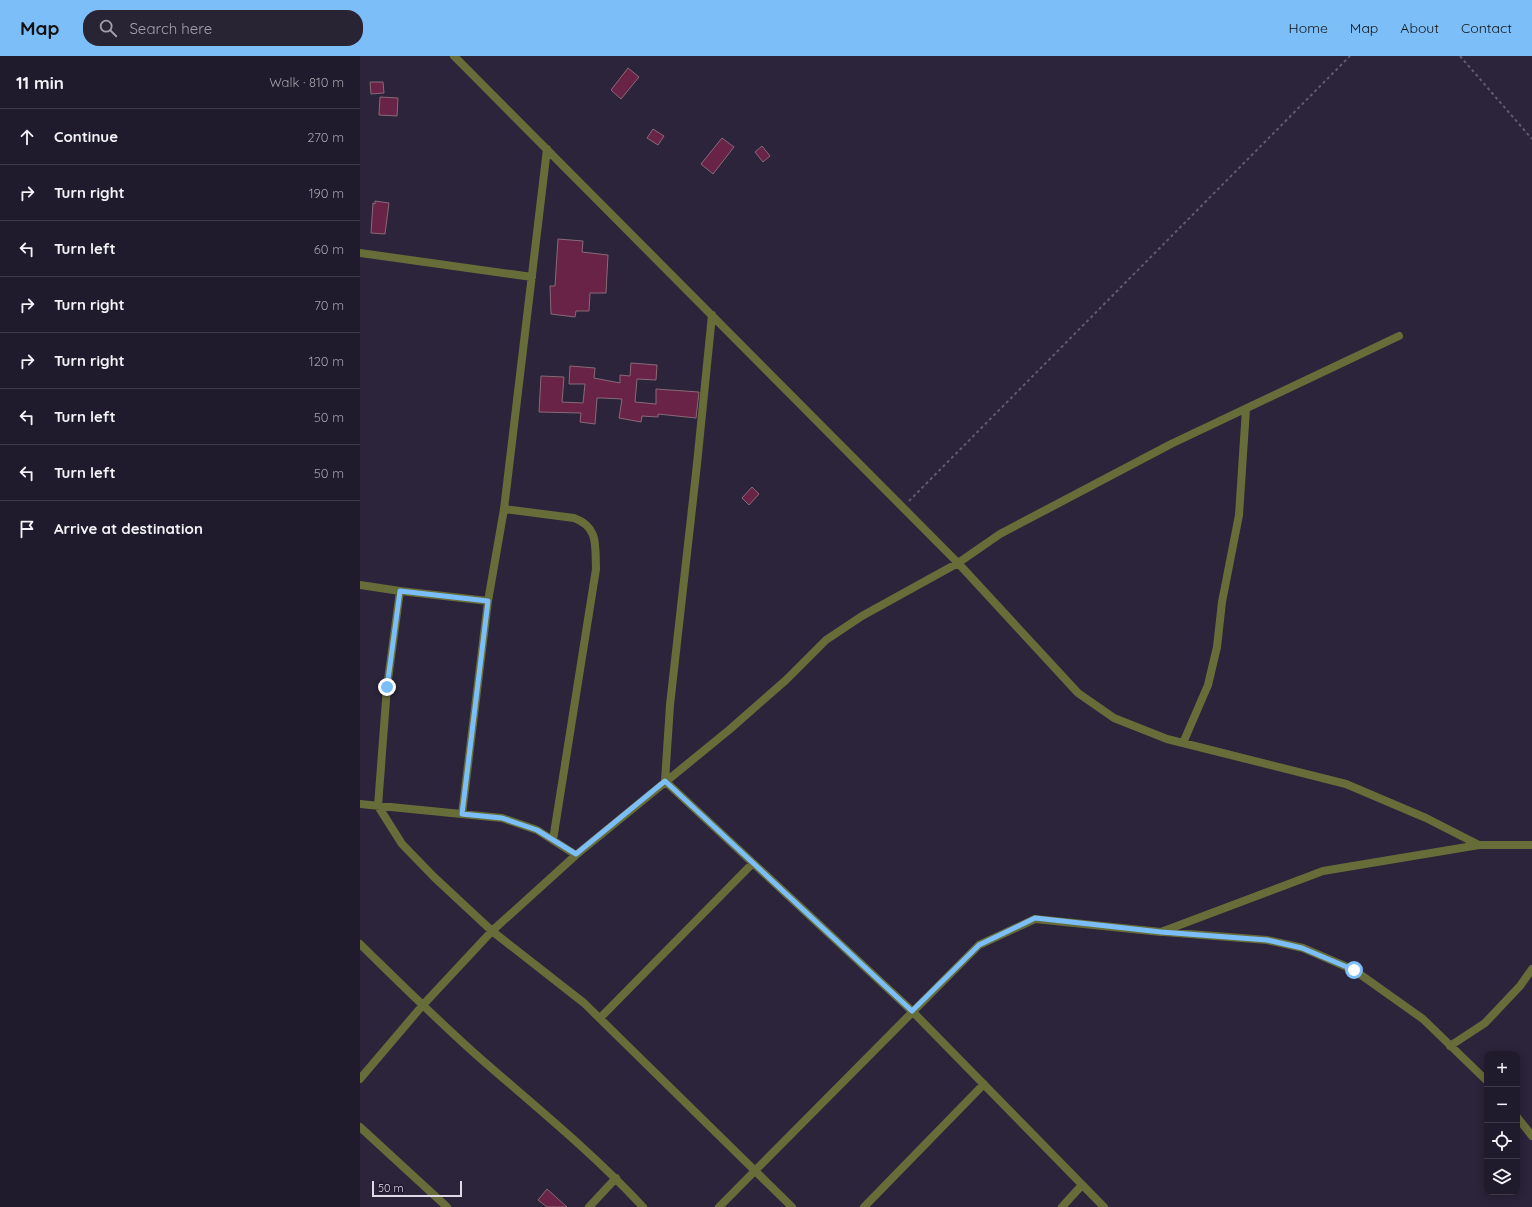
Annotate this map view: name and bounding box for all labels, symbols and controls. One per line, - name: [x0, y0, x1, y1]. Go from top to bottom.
- search box: [83, 10, 363, 46]
- text: Map: [20, 16, 59, 40]
- icon: search: [97, 17, 119, 39]
- text: Search here: [129, 19, 212, 38]
- text: Home: [1289, 19, 1328, 37]
- text: Map: [1350, 19, 1378, 37]
- text: About: [1400, 19, 1439, 37]
- text: Contact: [1461, 19, 1512, 37]
- text: 11 min: [16, 72, 64, 93]
- text: Walk · 810 m: [269, 74, 344, 90]
- icon: ahead: [16, 126, 38, 148]
- text: Continue: [54, 127, 118, 146]
- text: 270 m: [307, 129, 344, 145]
- icon: right: [16, 182, 38, 204]
- text: Turn right: [54, 183, 125, 202]
- text: 190 m: [309, 185, 344, 201]
- icon: left: [16, 238, 38, 260]
- text: Turn left: [54, 239, 116, 258]
- text: 60 m: [314, 241, 344, 257]
- icon: right: [16, 294, 38, 316]
- text: Turn right: [54, 295, 125, 314]
- text: 70 m: [314, 297, 344, 313]
- icon: right: [16, 350, 38, 372]
- text: Turn right: [54, 351, 125, 370]
- text: 120 m: [309, 353, 344, 369]
- icon: left: [16, 406, 38, 428]
- text: Turn left: [54, 407, 116, 426]
- text: 50 m: [314, 409, 344, 425]
- icon: left: [16, 462, 38, 484]
- text: Turn left: [54, 463, 116, 482]
- text: 50 m: [314, 465, 344, 481]
- icon: arrive: [16, 518, 38, 540]
- text: Arrive at destination: [54, 519, 203, 538]
- route end: [378, 678, 396, 696]
- route start: [1345, 961, 1363, 979]
- map controls: [1484, 1051, 1520, 1195]
- button: +: [1484, 1051, 1520, 1087]
- button: −: [1484, 1087, 1520, 1123]
- button: locate: [1484, 1123, 1520, 1159]
- button: layers: [1484, 1159, 1520, 1195]
- scale bar: [372, 1179, 462, 1198]
- text: 50 m: [378, 1181, 404, 1195]

